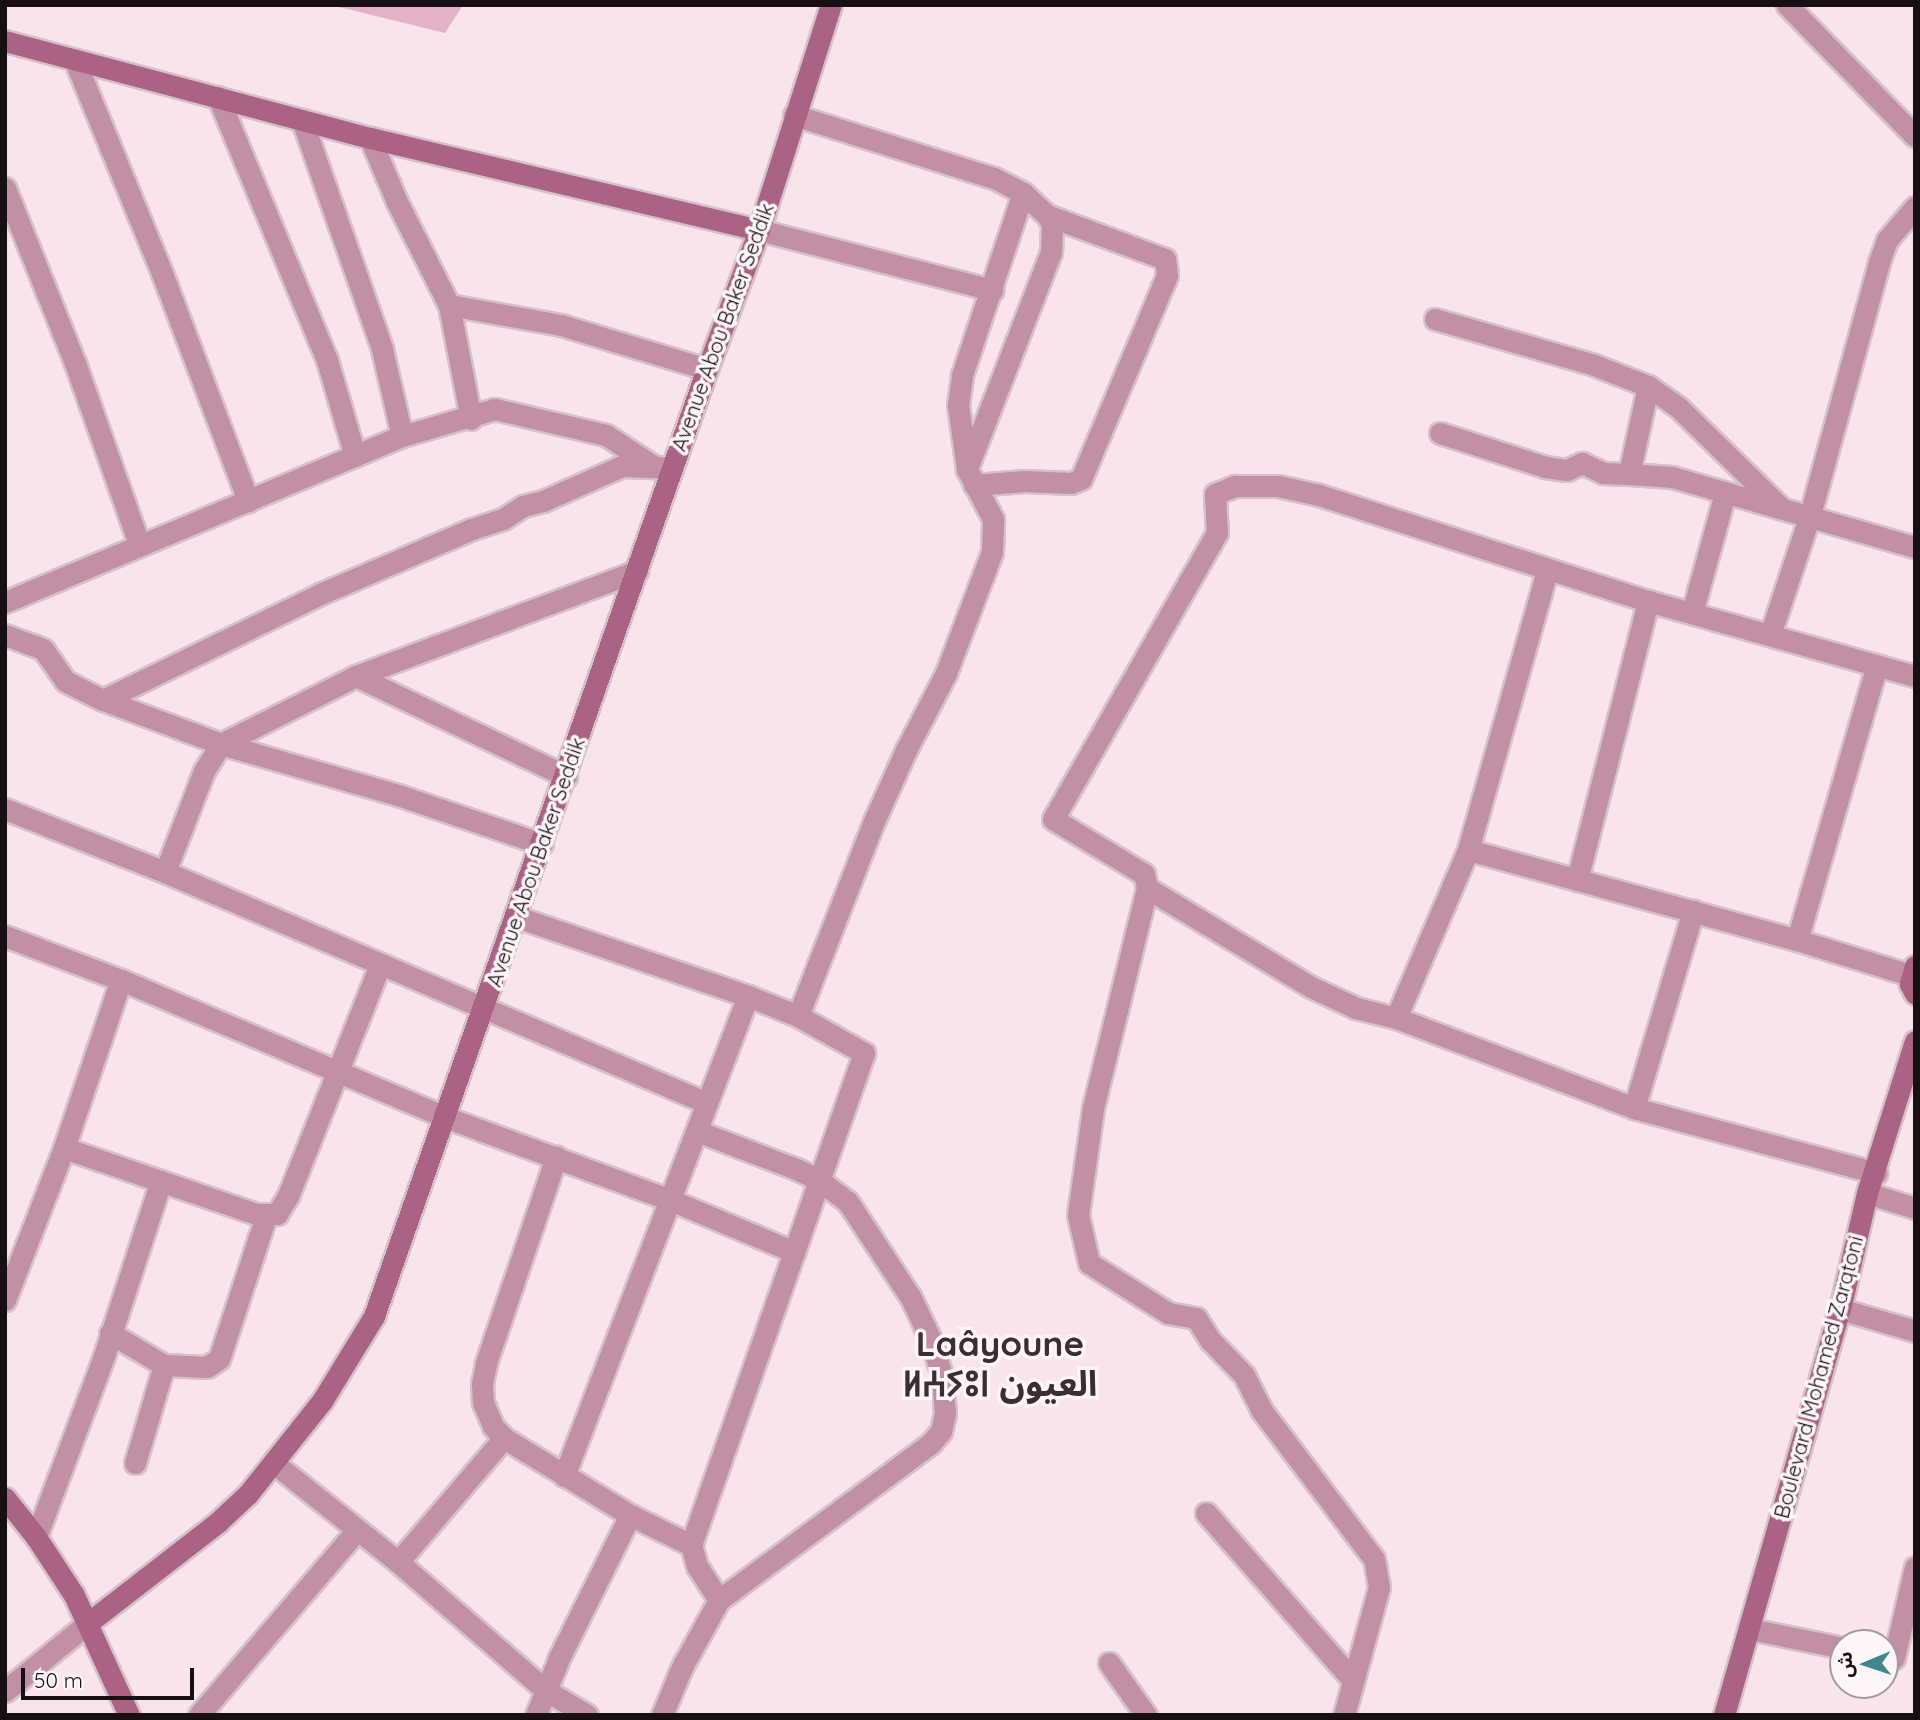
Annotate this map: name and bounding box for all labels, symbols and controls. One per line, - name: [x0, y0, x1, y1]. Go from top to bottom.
- street label: Avenue Abou Baker Seddik: [665, 200, 779, 454]
- street label: Avenue Abou Baker Seddik: [480, 734, 590, 990]
- street label: Boulevard Mohamed Zarqtoni: [1768, 1233, 1868, 1521]
- district label: Laâyoune ⵍⵄⵢⵓⵏ العيون: [903, 1322, 1097, 1404]
- north arrow: [1829, 1629, 1899, 1699]
- text: ش: [1833, 1651, 1857, 1678]
- scale bar: [24, 1654, 198, 1698]
- text: 50 m: [34, 1667, 83, 1693]

